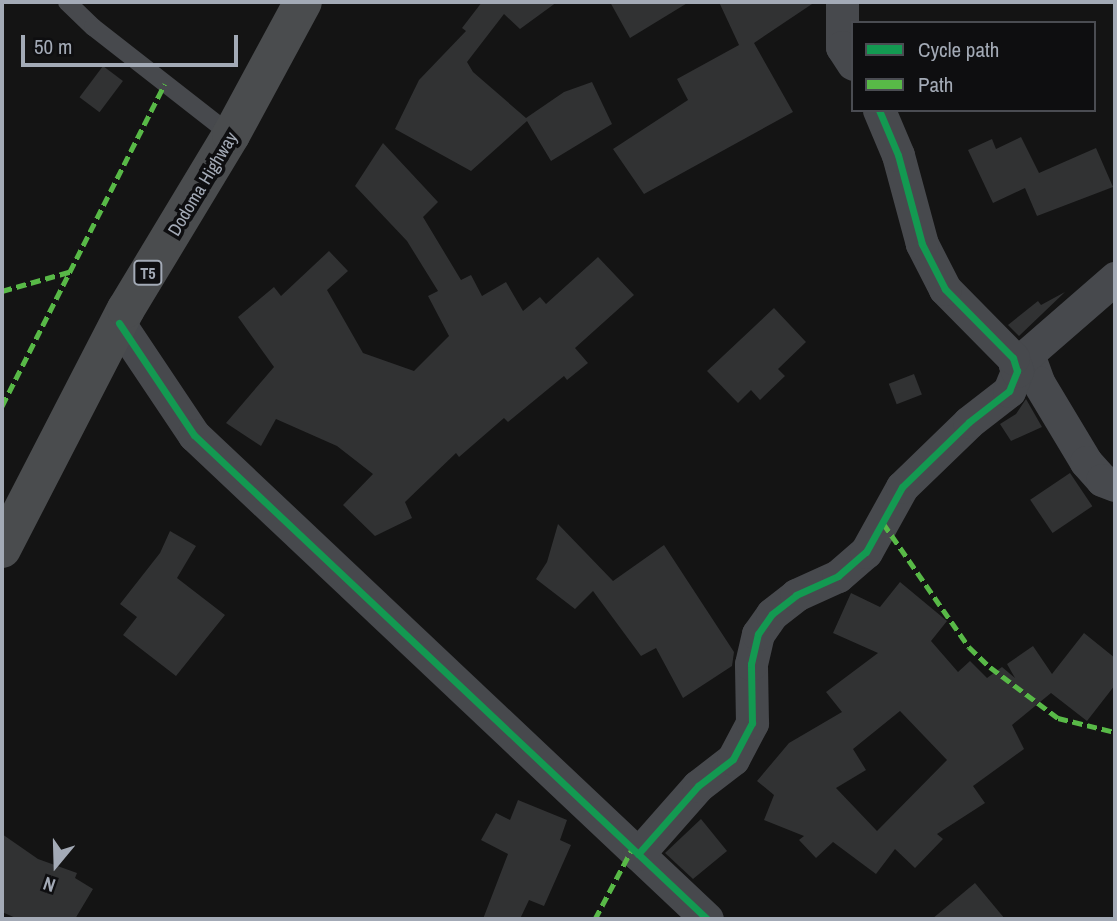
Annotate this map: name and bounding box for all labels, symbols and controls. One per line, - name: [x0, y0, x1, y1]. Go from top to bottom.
- scale bar: [24, 21, 242, 65]
- legend: [851, 21, 1096, 112]
- text: 50 m: [34, 32, 72, 61]
- text: Cycle path: [918, 35, 999, 64]
- text: Path: [918, 70, 953, 99]
- street label: Dodoma Highway: [164, 128, 242, 240]
- road number: T5: [132, 260, 164, 286]
- north arrow: [21, 830, 91, 900]
- text: N: [40, 871, 59, 899]

